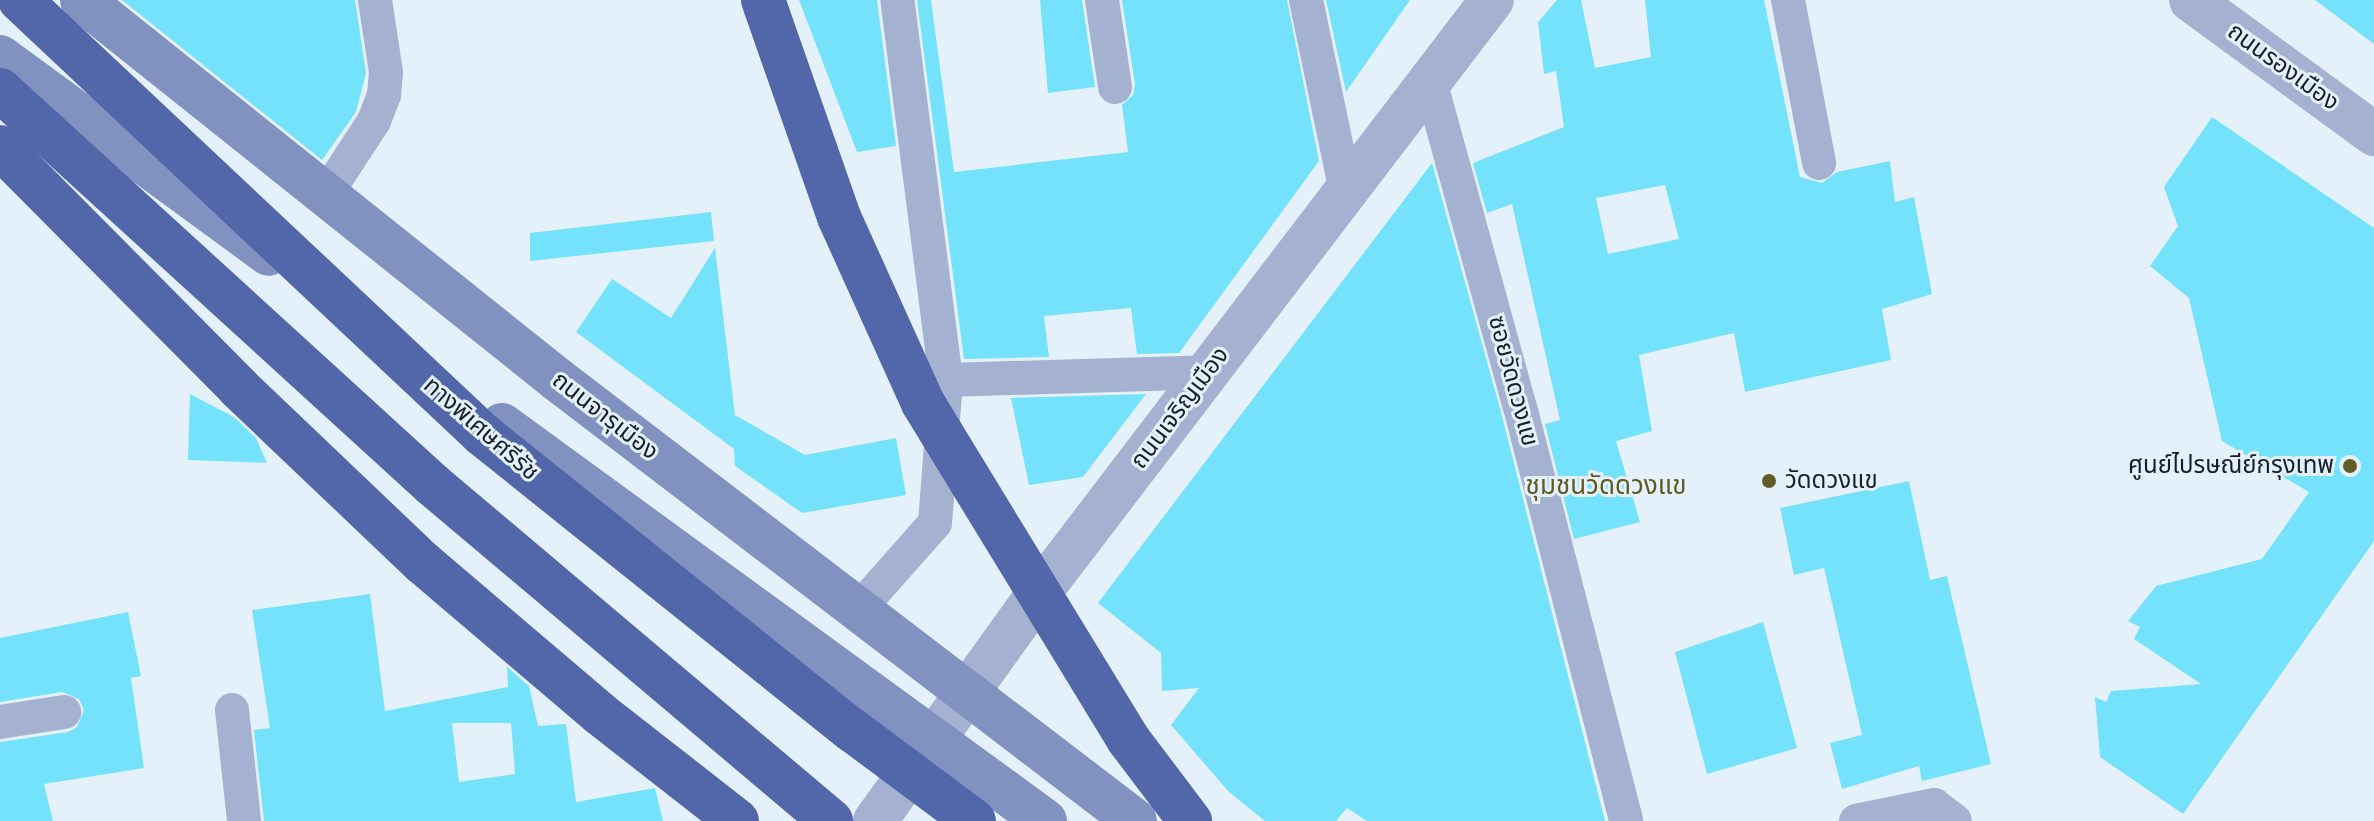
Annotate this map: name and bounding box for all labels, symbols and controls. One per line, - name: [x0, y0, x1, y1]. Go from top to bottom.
- street label: ถนนรองเมือง: [2222, 17, 2344, 117]
- street label: ซอยวัดดวงแข: [1482, 313, 1544, 449]
- street label: ถนนเจริญเมือง: [1125, 341, 1235, 475]
- street label: ถนนจารุเมือง: [546, 366, 664, 466]
- street label: ทางพิเศษศรีรัช: [418, 371, 544, 487]
- place label: ศูนย์ไปรษณีย์กรุงเทพ: [2128, 452, 2334, 480]
- marker: ศูนย์ไปรษณีย์กรุงเทพ: [2341, 457, 2359, 475]
- place label: วัดดวงแข: [1785, 467, 1878, 495]
- district label: ชุมชนวัดดวงแข: [1526, 471, 1686, 503]
- marker: วัดดวงแข: [1760, 472, 1778, 490]

